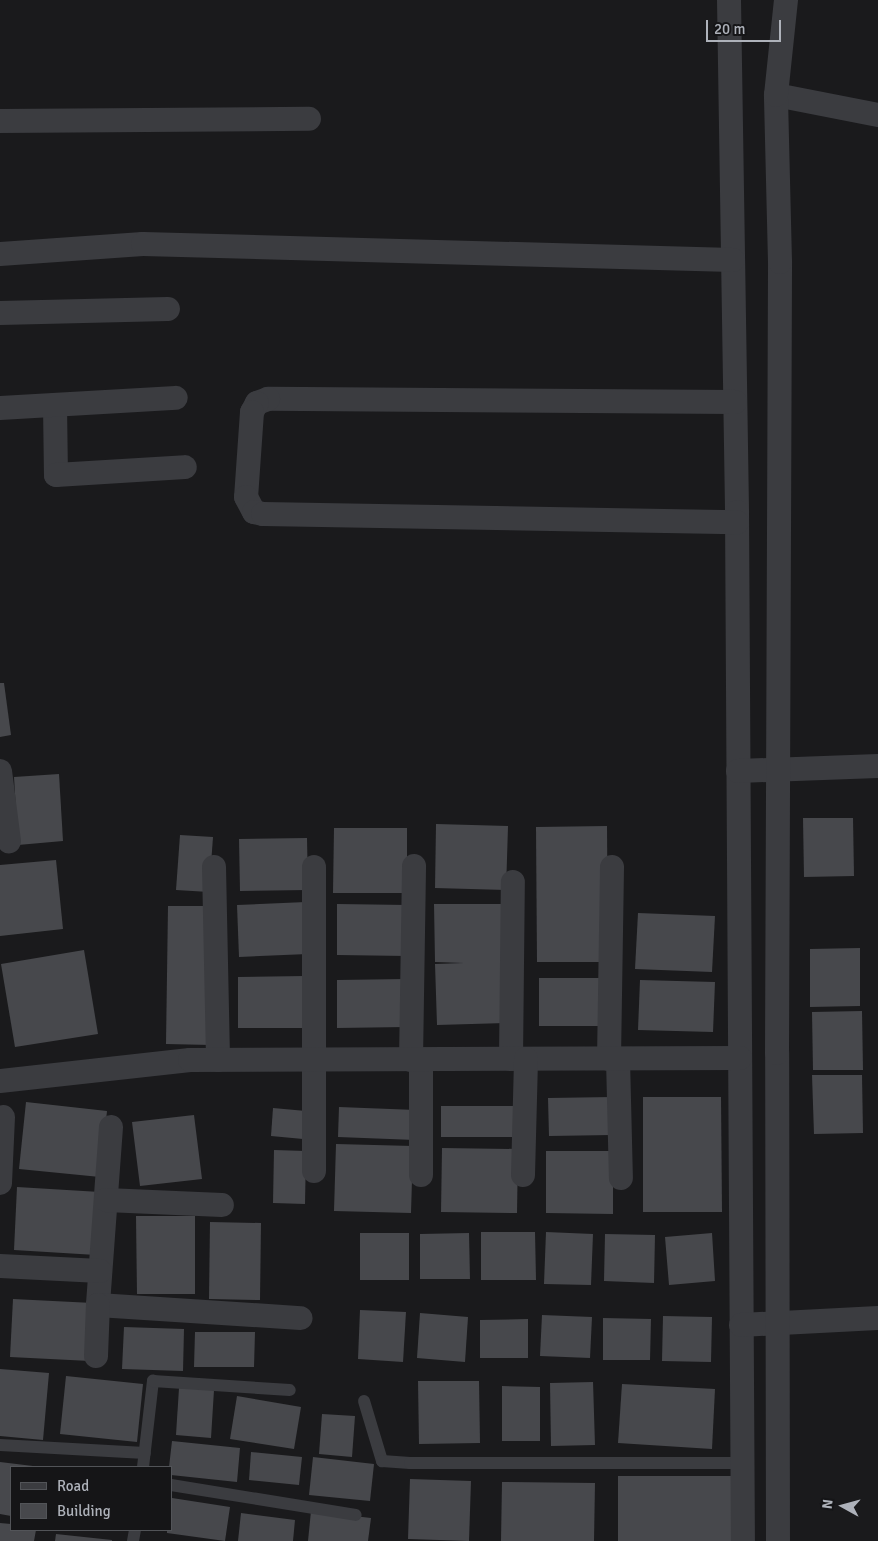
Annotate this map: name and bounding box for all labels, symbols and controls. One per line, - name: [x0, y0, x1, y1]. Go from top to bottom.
- scale bar: [708, 10, 783, 42]
- text: 20 m: [714, 20, 745, 38]
- legend: [10, 1466, 172, 1531]
- text: Road: [57, 1477, 89, 1495]
- north arrow: [818, 1481, 868, 1531]
- text: N: [819, 1498, 837, 1510]
- text: Building: [57, 1502, 111, 1520]

